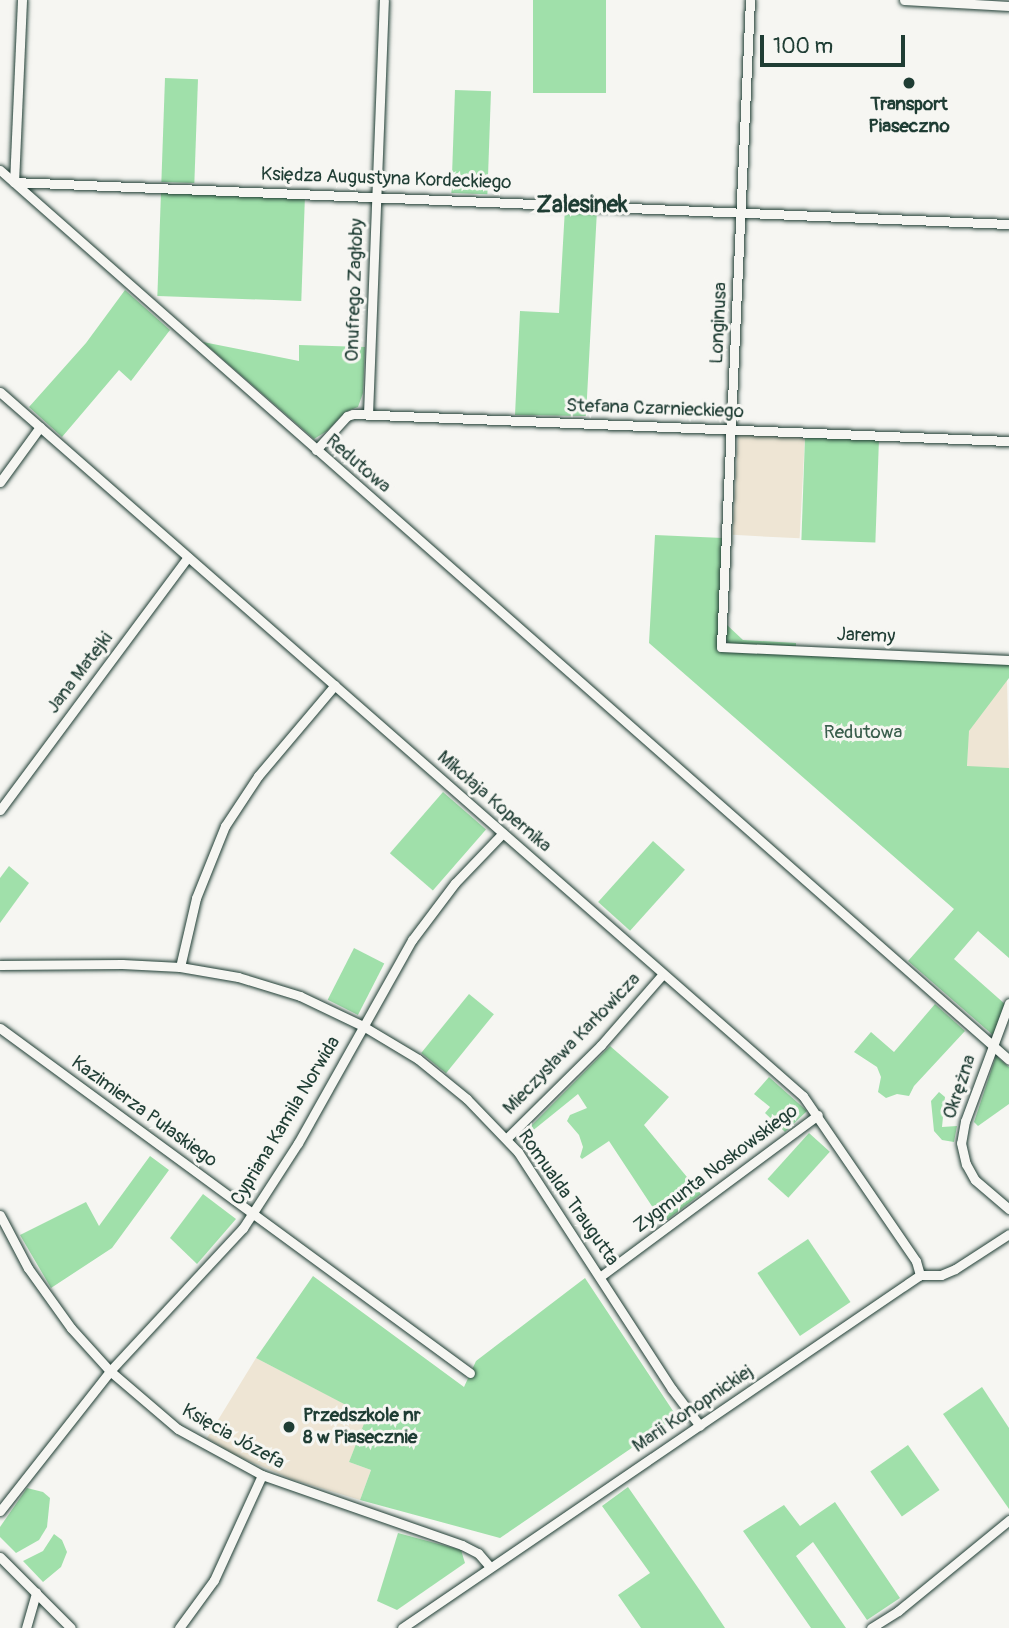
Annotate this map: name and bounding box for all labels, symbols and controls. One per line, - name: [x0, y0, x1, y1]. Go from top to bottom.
- scale bar: [764, 21, 909, 65]
- text: 100 m: [773, 33, 833, 60]
- marker: Transport Piaseczno: [901, 75, 917, 91]
- place label: Transport Piaseczno: [868, 94, 950, 138]
- street label: Księdza Augustyna Kordeckiego: [260, 163, 512, 195]
- district label: Zalesinek: [536, 191, 628, 219]
- street label: Onufrego Zagłoby: [341, 218, 369, 362]
- street label: Longinusa: [705, 282, 733, 364]
- street label: Stefana Czarnieckiego: [566, 395, 744, 423]
- street label: Redutowa: [321, 430, 395, 498]
- street label: Jaremy: [836, 624, 896, 648]
- street label: Jana Matejki: [42, 628, 118, 718]
- park label: Redutowa: [824, 722, 902, 744]
- street label: Mikołaja Kopernika: [432, 746, 556, 858]
- street label: Mieczysława Karłowicza: [498, 968, 646, 1120]
- street label: Cypriana Kamila Norwida: [226, 1032, 346, 1210]
- street label: Kazimierza Pułaskiego: [67, 1051, 221, 1173]
- street label: Okrężna: [938, 1052, 982, 1122]
- street label: Zygmunta Noskowskiego: [629, 1100, 803, 1238]
- street label: Romualda Traugutta: [513, 1126, 623, 1270]
- street label: Marii Konopnickiej: [628, 1360, 758, 1458]
- street label: Księcia Józefa: [178, 1399, 288, 1475]
- place label: Przedszkole nr 8 w Piasecznie: [303, 1405, 421, 1449]
- marker: Przedszkole nr 8 w Piasecznie: [281, 1419, 297, 1435]

